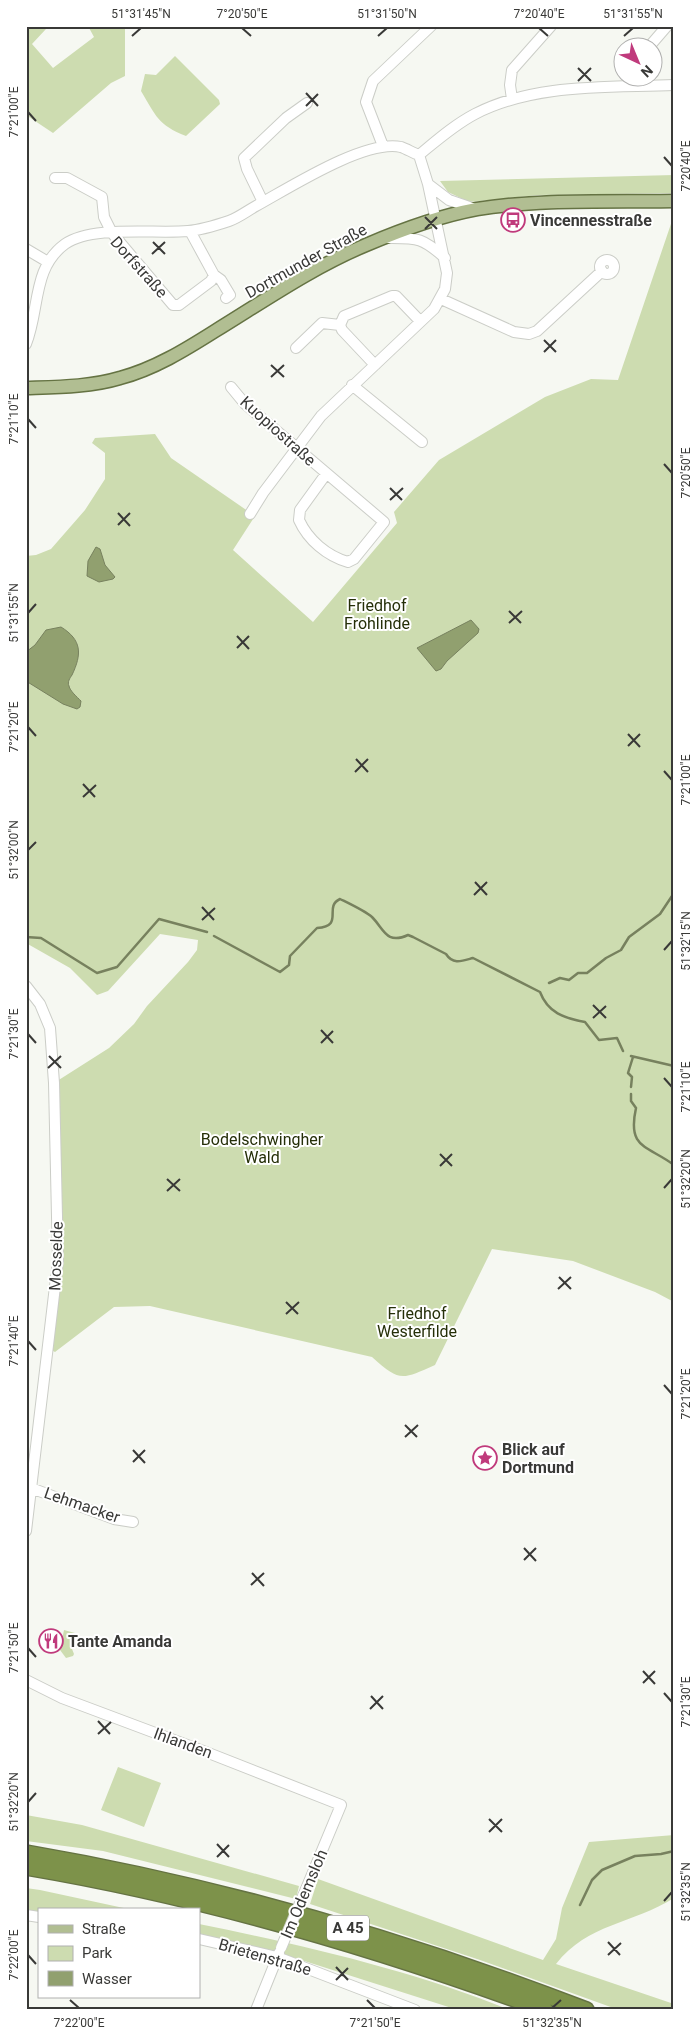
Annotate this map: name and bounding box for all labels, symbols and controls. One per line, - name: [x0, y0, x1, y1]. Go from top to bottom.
- text: 51°31'45"N: [111, 7, 171, 21]
- text: 7°20'50"E: [217, 7, 268, 21]
- text: 51°31'50"N: [357, 7, 417, 21]
- text: 7°20'40"E: [514, 7, 565, 21]
- text: 51°31'55"N: [603, 7, 663, 21]
- north arrow: [612, 38, 662, 88]
- text: N: [638, 62, 656, 81]
- text: 7°21'00"E: [7, 86, 21, 137]
- text: 7°20'40"E: [679, 140, 693, 191]
- bus stop icon: Vincennesstraße: [500, 207, 526, 233]
- place label: Vincennesstraße: [530, 211, 652, 230]
- street label: Dortmunder Straße: [242, 220, 370, 302]
- street label: Dorfstraße: [107, 232, 171, 302]
- street label: Kuopiostraße: [236, 392, 320, 470]
- text: 7°21'10"E: [7, 393, 21, 444]
- text: 7°20'50"E: [679, 447, 693, 498]
- text: 51°31'55"N: [7, 583, 21, 643]
- park label: Friedhof Frohlinde: [344, 596, 410, 633]
- text: 7°21'20"E: [7, 701, 21, 752]
- text: 7°21'00"E: [679, 754, 693, 805]
- text: 51°32'00"N: [7, 820, 21, 880]
- text: 51°32'15"N: [679, 911, 693, 971]
- text: 7°21'30"E: [7, 1008, 21, 1059]
- text: 7°21'10"E: [679, 1061, 693, 1112]
- park label: Bodelschwingher Wald: [201, 1130, 324, 1167]
- text: 51°32'20"N: [679, 1149, 693, 1209]
- street label: Mosselde: [45, 1221, 67, 1291]
- park label: Friedhof Westerfilde: [377, 1304, 457, 1341]
- text: 7°21'40"E: [7, 1315, 21, 1366]
- text: 7°21'20"E: [679, 1368, 693, 1419]
- place label: Blick auf Dortmund: [502, 1440, 574, 1477]
- place icon: Blick auf Dortmund: [472, 1445, 498, 1471]
- street label: Lehmacker: [42, 1483, 123, 1527]
- text: 7°21'50"E: [7, 1622, 21, 1673]
- restaurant icon: Tante Amanda: [38, 1628, 64, 1654]
- place label: Tante Amanda: [68, 1632, 172, 1651]
- text: 7°21'30"E: [679, 1676, 693, 1727]
- street label: Ihlanden: [151, 1724, 215, 1762]
- text: 51°32'20"N: [7, 1772, 21, 1832]
- street label: Im Odemsloh: [277, 1847, 331, 1941]
- text: 51°32'35"N: [679, 1862, 693, 1922]
- legend: [38, 1908, 200, 1998]
- road number: A 45: [327, 1916, 369, 1940]
- text: Straße: [82, 1920, 126, 1938]
- text: 7°22'00"E: [7, 1929, 21, 1980]
- street label: Brietenstraße: [216, 1935, 314, 1979]
- text: Park: [82, 1944, 113, 1962]
- text: Wasser: [82, 1970, 132, 1988]
- text: 7°22'00"E: [54, 2016, 105, 2030]
- text: 7°21'50"E: [350, 2016, 401, 2030]
- text: 51°32'35"N: [522, 2016, 582, 2030]

